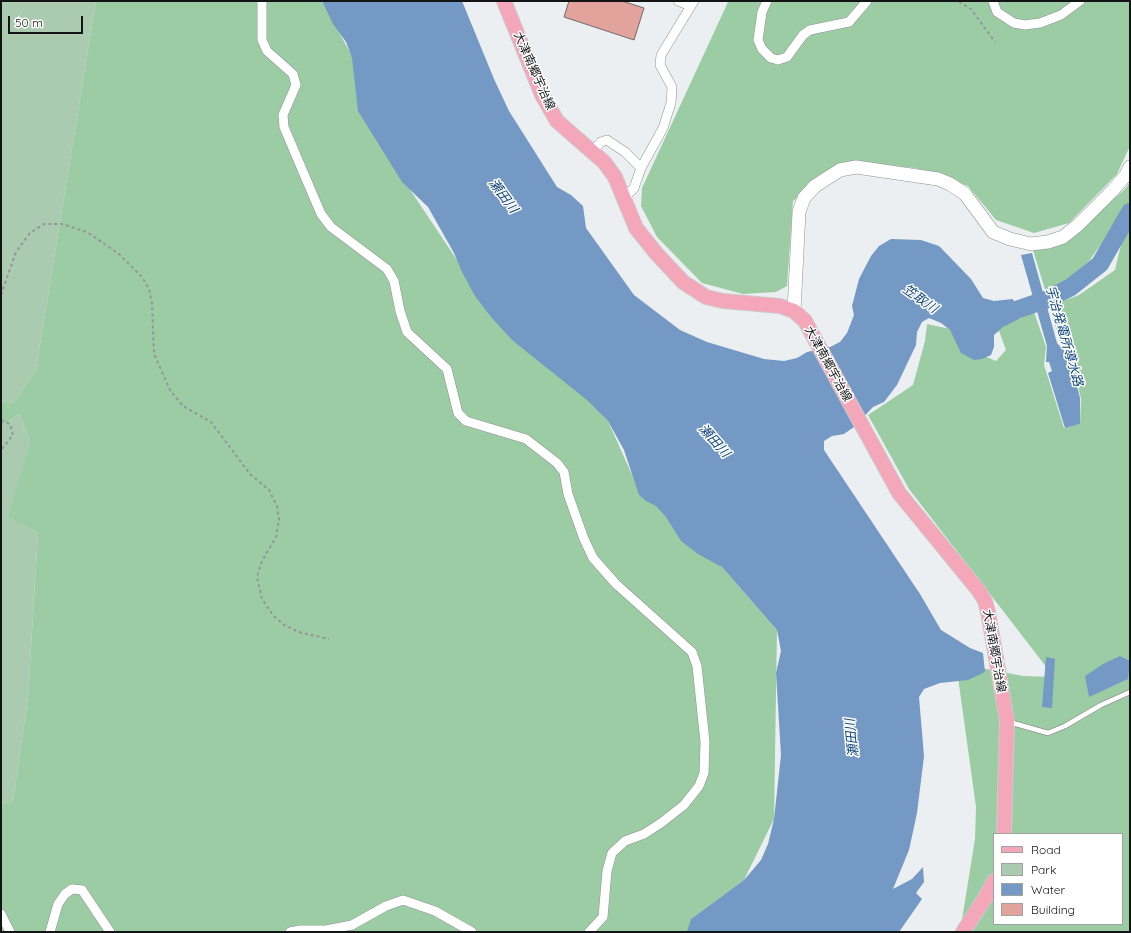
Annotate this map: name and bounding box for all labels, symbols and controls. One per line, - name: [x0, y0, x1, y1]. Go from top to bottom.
- scale bar: [10, 8, 85, 34]
- text: 50 m: [15, 15, 43, 30]
- street label: 大津南郷宇治線: [510, 30, 558, 112]
- water label: 瀬田川: [485, 176, 521, 216]
- water label: 笠取川: [900, 281, 940, 317]
- water label: 宇治発電所導水路: [1042, 284, 1086, 388]
- street label: 大津南郷宇治線: [801, 324, 855, 404]
- water label: 瀬田川: [695, 421, 733, 461]
- street label: 大津南郷宇治線: [980, 608, 1008, 694]
- water label: 瀬田川: [842, 718, 862, 758]
- legend: [993, 833, 1123, 925]
- text: Road: [1031, 842, 1061, 857]
- text: Park: [1031, 862, 1056, 877]
- text: Water: [1031, 882, 1065, 897]
- text: Building: [1031, 902, 1075, 917]

